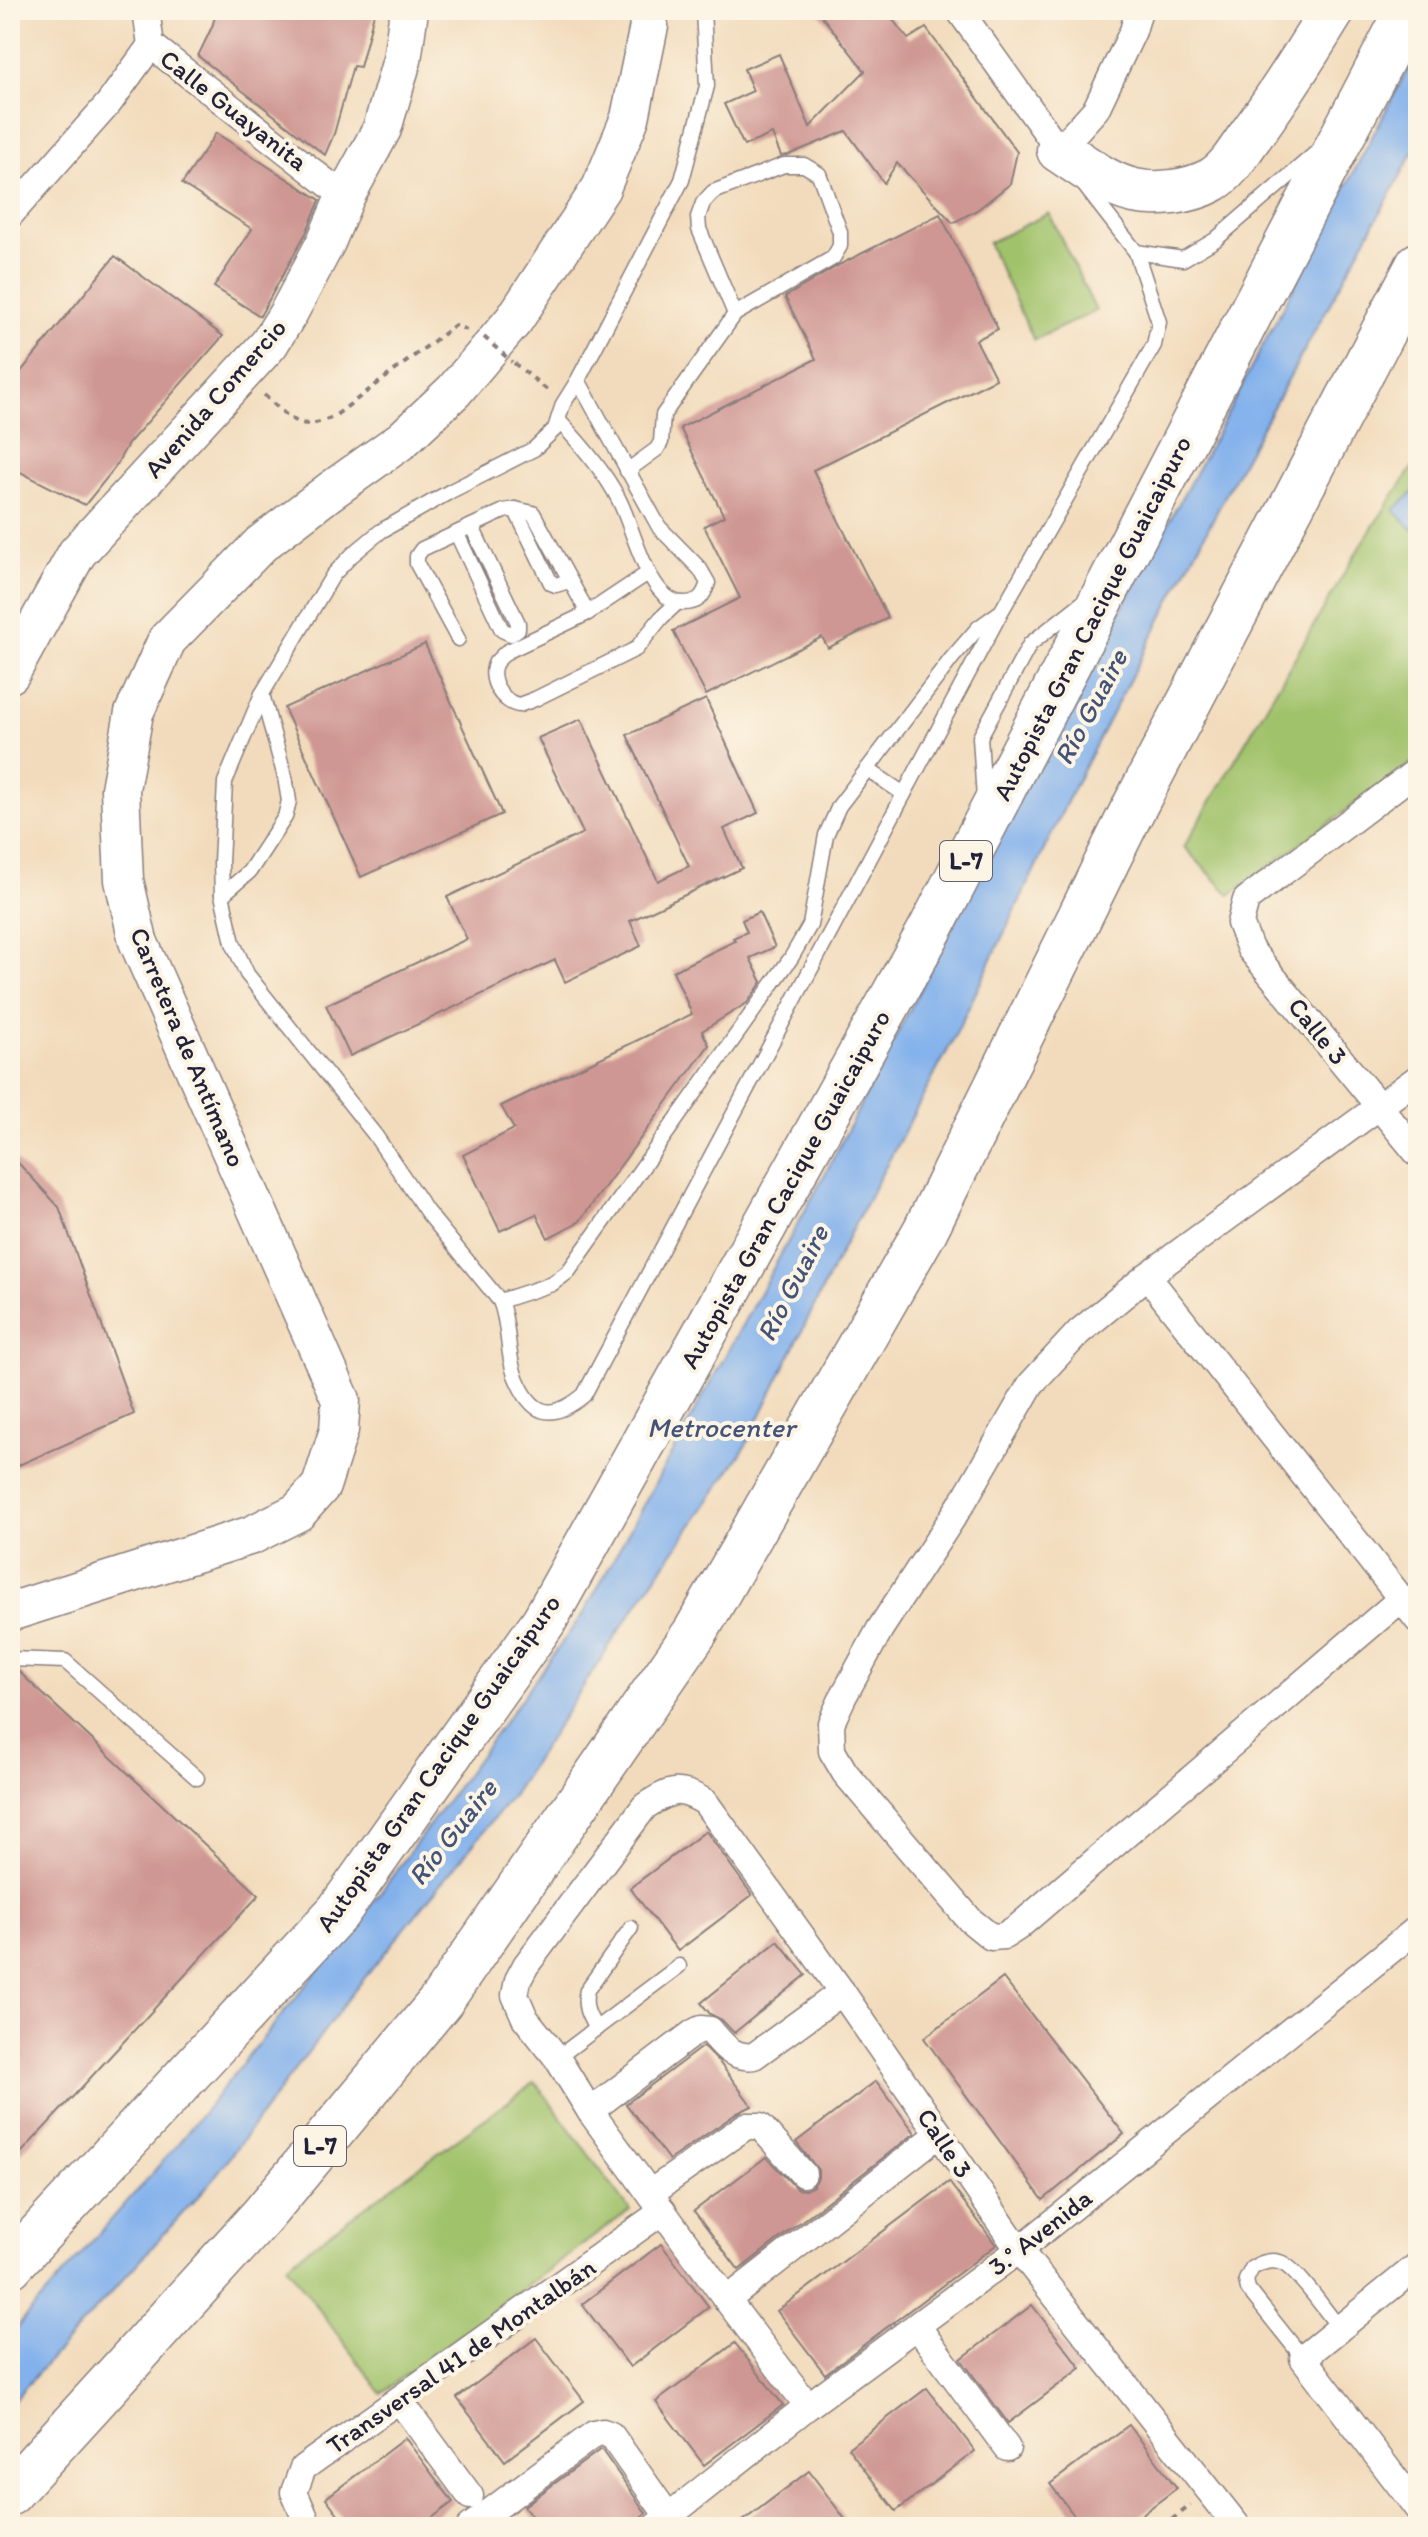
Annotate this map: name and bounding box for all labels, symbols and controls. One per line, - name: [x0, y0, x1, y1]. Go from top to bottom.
- street label: Calle Guayanita: [154, 42, 315, 178]
- street label: Avenida Comercio: [137, 312, 293, 484]
- street label: Autopista Gran Cacique Guaicaipuro: [986, 430, 1198, 806]
- water label: Río Guaire: [1046, 642, 1135, 770]
- road number: L-7: [940, 841, 992, 881]
- street label: Carretera de Antímano: [123, 922, 253, 1172]
- street label: Calle 3: [1281, 991, 1355, 1071]
- street label: Autopista Gran Cacique Guaicaipuro: [673, 1004, 897, 1374]
- water label: Río Guaire: [748, 1218, 836, 1347]
- water label: Metrocenter: [647, 1410, 798, 1444]
- street label: Autopista Gran Cacique Guaicaipuro: [309, 1588, 567, 1938]
- water label: Río Guaire: [400, 1771, 505, 1892]
- street label: Calle 3: [910, 2102, 980, 2184]
- road number: L-7: [294, 2126, 346, 2166]
- street label: 3.° Avenida: [982, 2181, 1099, 2282]
- street label: Transversal 41 de Montalbán: [320, 2251, 602, 2461]

